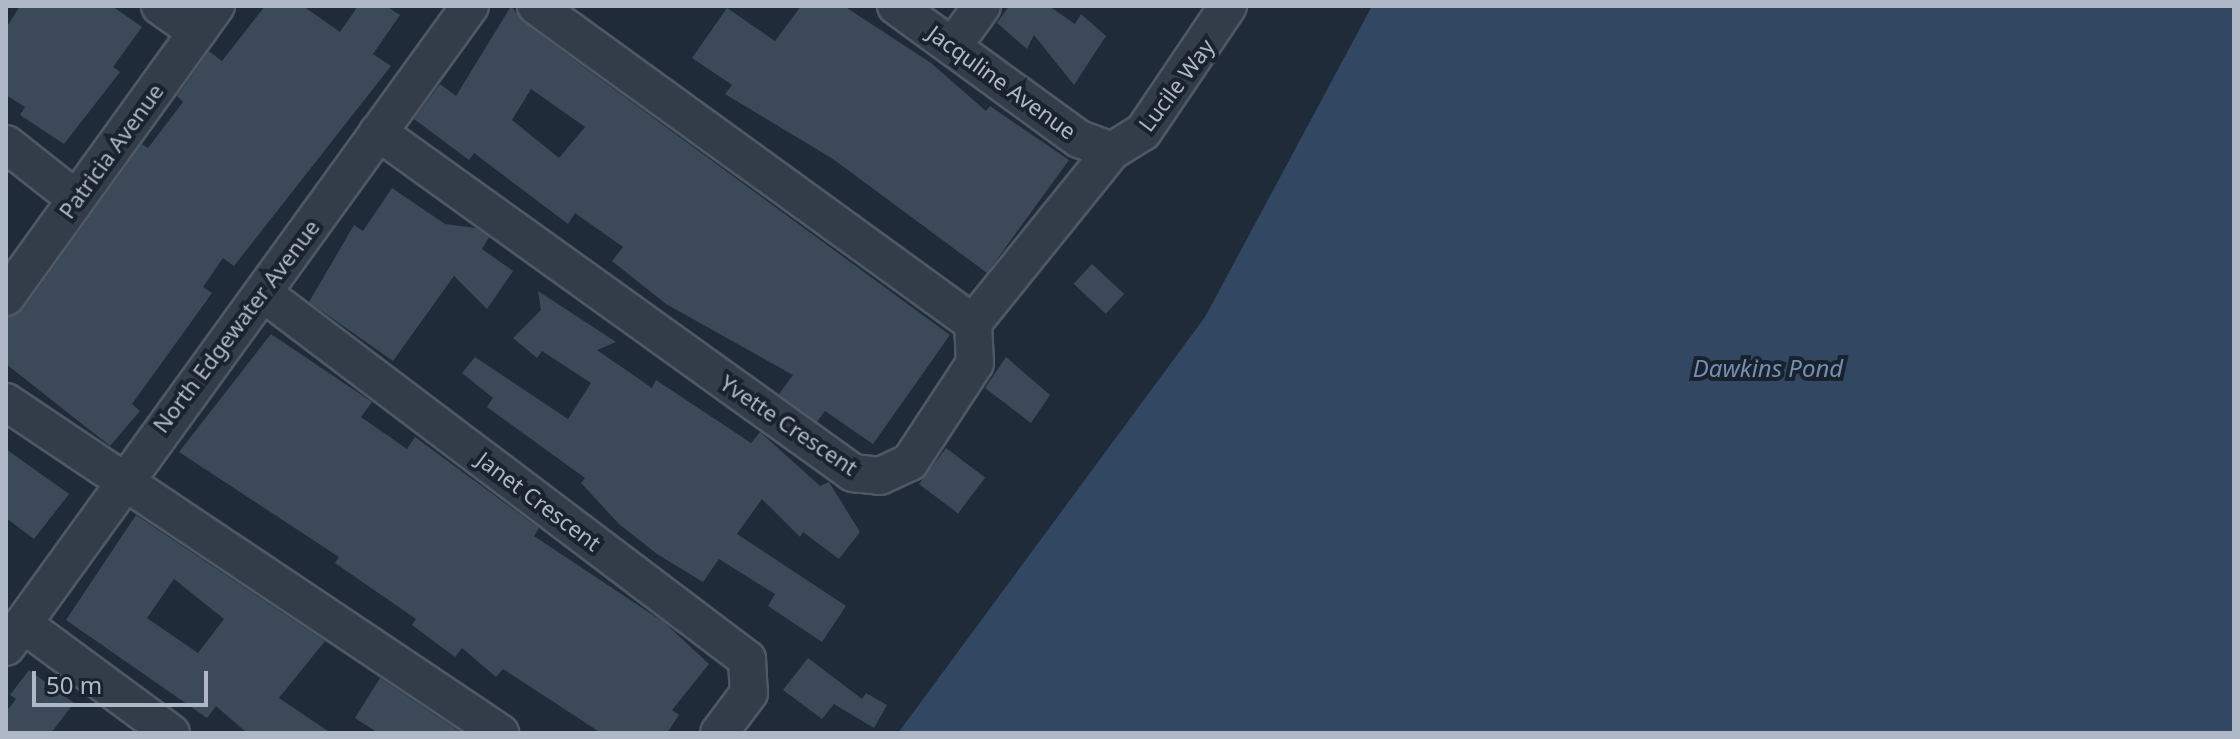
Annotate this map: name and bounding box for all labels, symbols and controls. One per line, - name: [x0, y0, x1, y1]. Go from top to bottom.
- street label: Jacquline Avenue: [923, 19, 1081, 145]
- street label: Lucile Way: [1133, 34, 1219, 136]
- street label: Patricia Avenue: [53, 79, 169, 223]
- street label: North Edgewater Avenue: [147, 214, 325, 438]
- water label: Dawkins Pond: [1693, 354, 1843, 382]
- street label: Yvette Crescent: [715, 369, 863, 481]
- street label: Janet Crescent: [472, 446, 606, 556]
- scale bar: [36, 655, 212, 705]
- text: 50 m: [46, 668, 102, 701]

